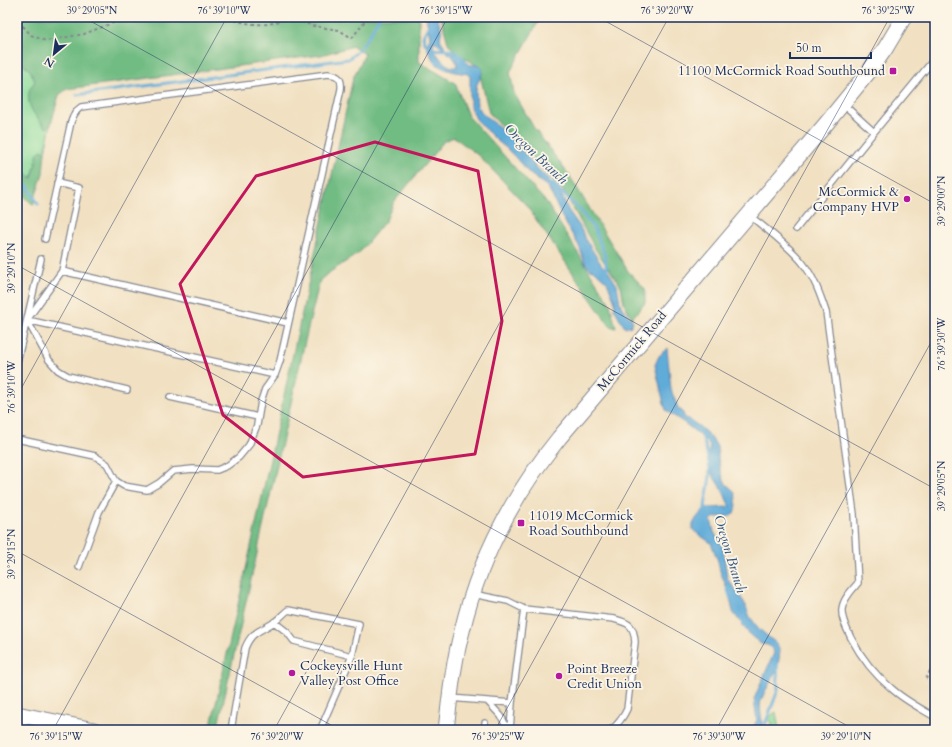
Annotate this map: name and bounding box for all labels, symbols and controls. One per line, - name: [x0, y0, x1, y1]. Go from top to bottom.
- text: 39°29'05"N: [67, 4, 118, 18]
- text: 76°39'10"W: [197, 4, 252, 18]
- text: 76°39'15"W: [419, 4, 474, 18]
- text: 76°39'20"W: [640, 4, 695, 18]
- text: 76°39'25"W: [861, 4, 916, 18]
- north arrow: [34, 34, 74, 74]
- scale bar: [790, 34, 871, 60]
- text: 50 m: [796, 40, 823, 56]
- text: N: [41, 53, 57, 71]
- place label: 11100 McCormick Road Southbound: [678, 62, 885, 80]
- marker: 11100 McCormick Road Southbound: [888, 66, 898, 76]
- water label: Oregon Branch: [500, 120, 572, 189]
- text: 39°29'00"N: [935, 175, 949, 226]
- place label: McCormick & Company HVP: [813, 183, 899, 216]
- marker: McCormick & Company HVP: [902, 194, 912, 204]
- text: 39°29'10"N: [5, 242, 19, 293]
- street label: McCormick Road: [593, 307, 671, 395]
- text: 76°39'30"W: [935, 316, 949, 371]
- text: 76°39'10"W: [5, 359, 19, 414]
- text: 39°29'05"N: [935, 460, 949, 511]
- place label: 11019 McCormick Road Southbound: [529, 507, 633, 540]
- water label: Oregon Branch: [709, 513, 751, 596]
- marker: 11019 McCormick Road Southbound: [516, 518, 526, 528]
- text: 39°29'15"N: [5, 528, 19, 579]
- place label: Cockeysville Hunt Valley Post Office: [300, 657, 403, 690]
- place label: Point Breeze Credit Union: [567, 660, 642, 693]
- marker: Cockeysville Hunt Valley Post Office: [287, 668, 297, 678]
- marker: Point Breeze Credit Union: [554, 671, 564, 681]
- text: 76°39'15"W: [29, 730, 84, 744]
- text: 76°39'20"W: [250, 730, 305, 744]
- text: 76°39'25"W: [471, 730, 526, 744]
- text: 76°39'30"W: [692, 730, 747, 744]
- text: 39°29'10"N: [821, 730, 872, 744]

